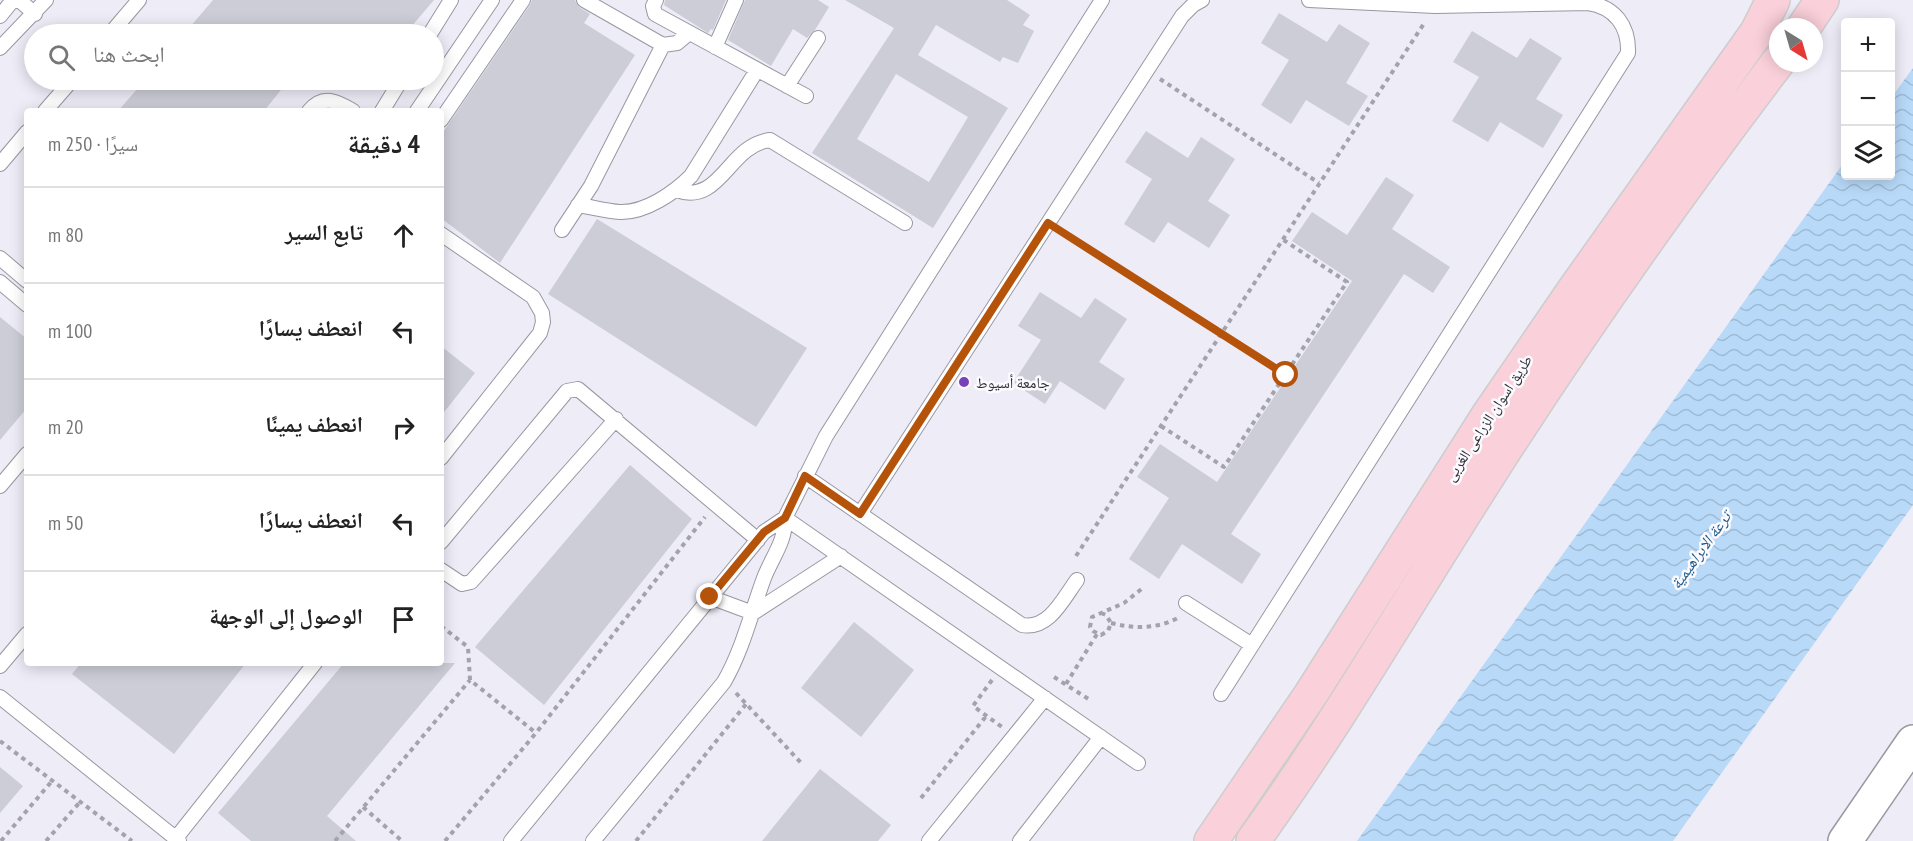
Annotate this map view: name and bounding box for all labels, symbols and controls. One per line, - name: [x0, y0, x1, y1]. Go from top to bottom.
- north arrow: [1769, 18, 1823, 72]
- map controls: [1841, 18, 1895, 180]
- button: +: [1841, 18, 1895, 72]
- search box: [24, 24, 444, 90]
- text: ابحث هنا: [93, 40, 165, 68]
- icon: search: [45, 41, 78, 74]
- button: −: [1841, 72, 1895, 126]
- button: layers: [1841, 126, 1895, 180]
- text: 4 دقيقة: [348, 127, 420, 160]
- text: سيرًا · 250 m: [48, 131, 138, 157]
- text: تابع السير: [285, 218, 363, 246]
- icon: ahead: [387, 219, 420, 252]
- text: 80 m: [48, 222, 83, 248]
- text: انعطف يسارًا: [259, 314, 363, 342]
- icon: left: [387, 315, 420, 348]
- text: 100 m: [48, 318, 92, 344]
- street label: طريق اسوان الزراعى الغربى: [1440, 351, 1537, 485]
- route start: [1272, 361, 1298, 387]
- place label: جامعة أسيوط: [976, 373, 1050, 392]
- marker: جامعة أسيوط: [957, 375, 971, 389]
- text: انعطف يمينًا: [265, 410, 363, 438]
- icon: right: [387, 411, 420, 444]
- text: 20 m: [48, 414, 83, 440]
- water label: ترعة الابراهيمية: [1665, 505, 1737, 593]
- text: انعطف يسارًا: [259, 506, 363, 534]
- icon: left: [387, 507, 420, 540]
- text: 50 m: [48, 510, 83, 536]
- route end: [696, 583, 722, 609]
- text: الوصول إلى الوجهة: [209, 602, 363, 630]
- icon: arrive: [387, 603, 420, 636]

